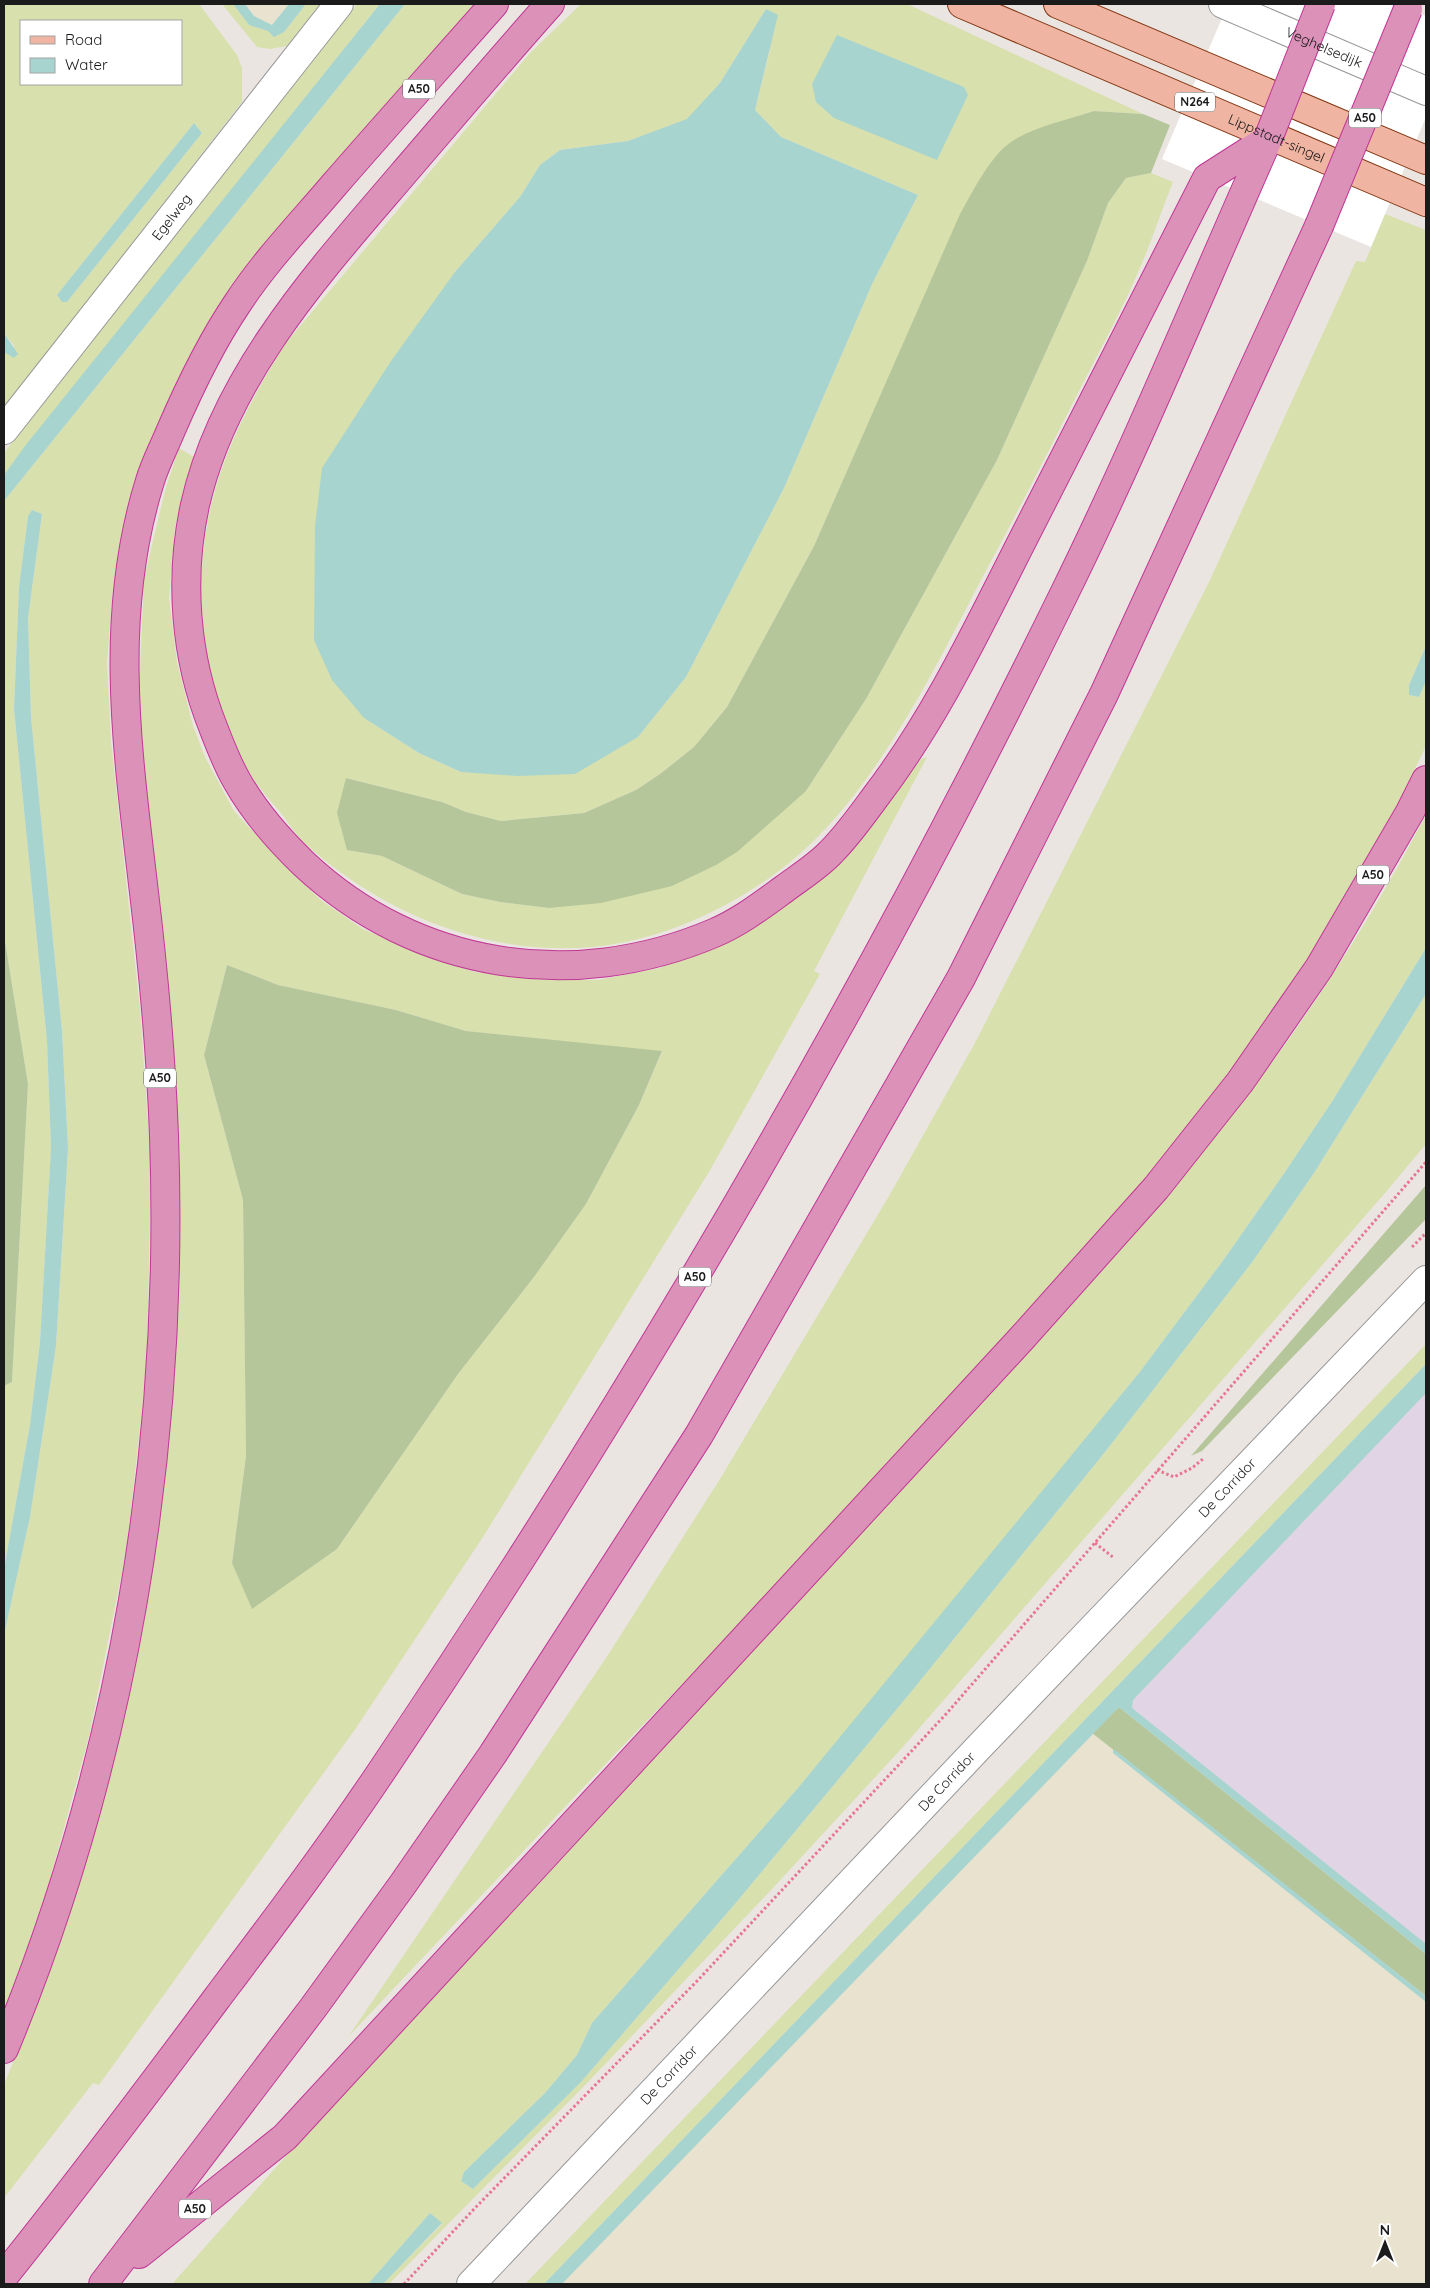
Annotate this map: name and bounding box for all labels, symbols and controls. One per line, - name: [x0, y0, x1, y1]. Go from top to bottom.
- legend: [20, 20, 182, 85]
- street label: Veghelsedijk: [1283, 23, 1365, 72]
- text: Road: [65, 30, 102, 49]
- text: Water: [65, 55, 108, 74]
- road number: A50: [403, 80, 435, 98]
- road number: N264: [1175, 92, 1215, 111]
- road number: A50: [1349, 109, 1381, 128]
- street label: Lippstadt-singel: [1226, 110, 1328, 167]
- street label: Egelweg: [148, 190, 195, 244]
- road number: A50: [1357, 866, 1389, 884]
- road number: A50: [144, 1068, 176, 1088]
- road number: A50: [679, 1268, 711, 1286]
- street label: De Corridor: [1194, 1454, 1260, 1521]
- street label: De Corridor: [914, 1747, 980, 1815]
- street label: De Corridor: [636, 2041, 702, 2108]
- road number: A50: [179, 2200, 211, 2218]
- north arrow: [1360, 2218, 1410, 2268]
- text: N: [1380, 2221, 1390, 2239]

